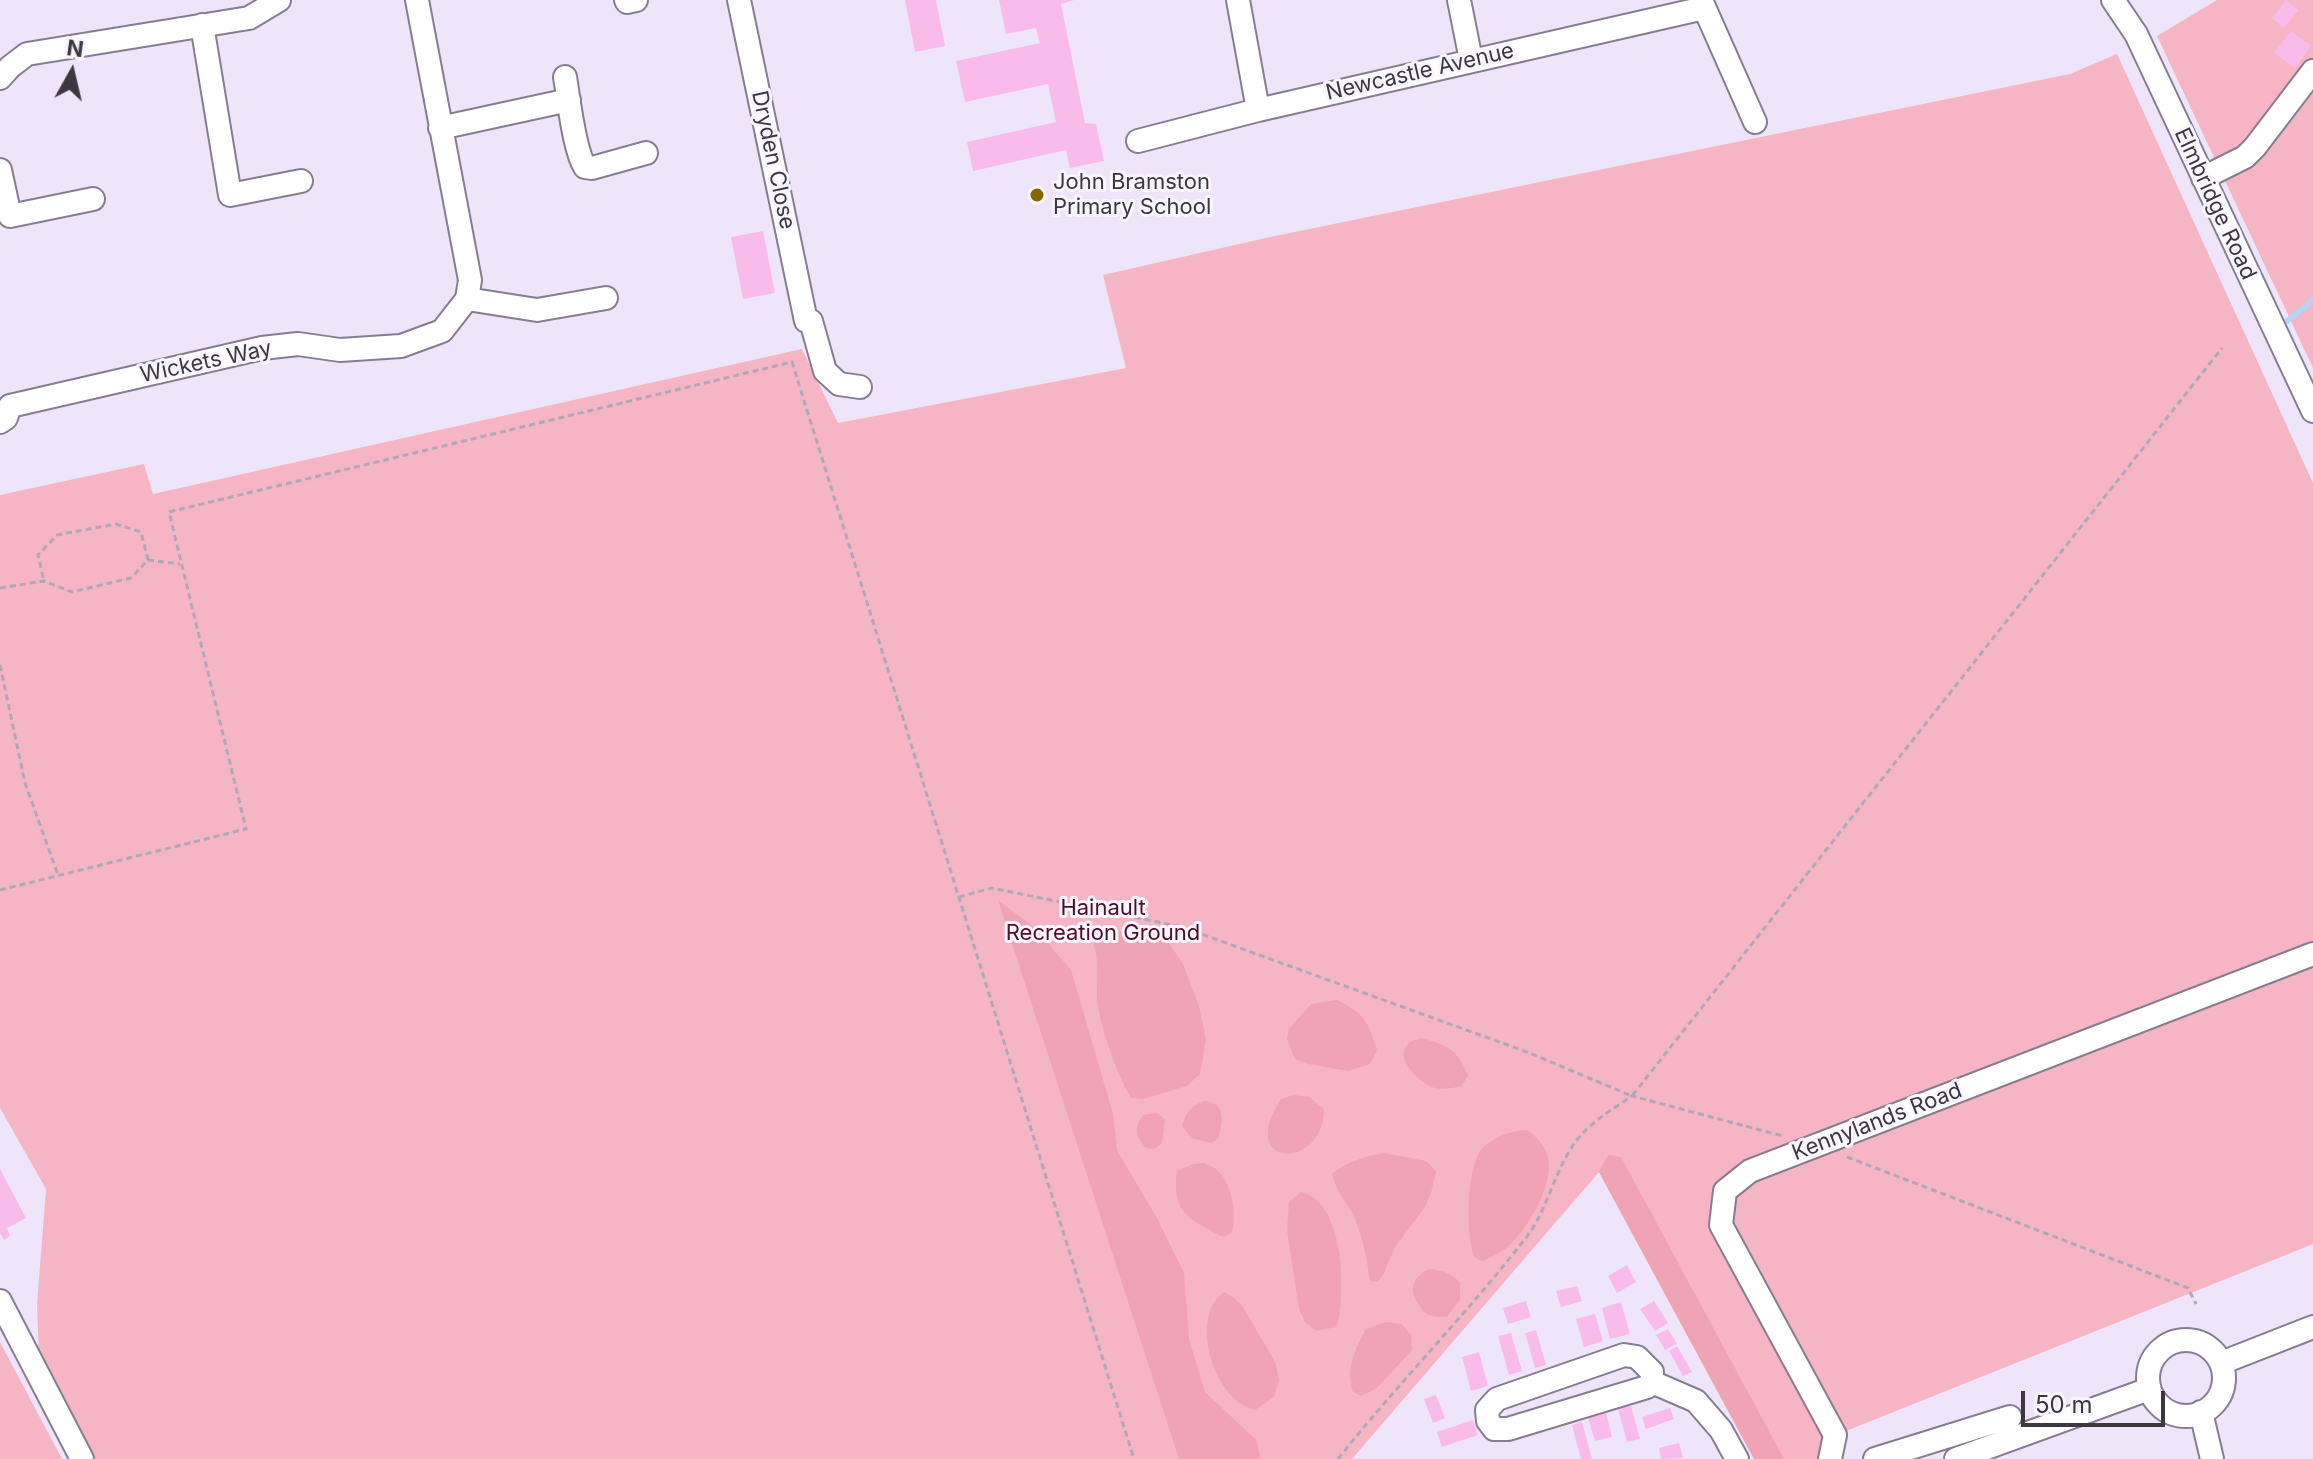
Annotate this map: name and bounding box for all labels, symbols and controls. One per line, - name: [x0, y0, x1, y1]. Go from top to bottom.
- north arrow: [32, 32, 112, 112]
- text: N: [65, 34, 85, 62]
- street label: Newcastle Avenue: [1323, 38, 1517, 106]
- street label: Dryden Close: [745, 88, 801, 232]
- street label: Elmbridge Road: [2168, 124, 2262, 284]
- place label: John Bramston Primary School: [1053, 169, 1211, 220]
- marker: John Bramston Primary School: [1028, 186, 1046, 204]
- street label: Wickets Way: [138, 335, 274, 389]
- park label: Hainault Recreation Ground: [1006, 895, 1200, 946]
- street label: Kennylands Road: [1788, 1077, 1966, 1167]
- scale bar: [2025, 1375, 2169, 1425]
- text: 50 m: [2035, 1390, 2093, 1419]

